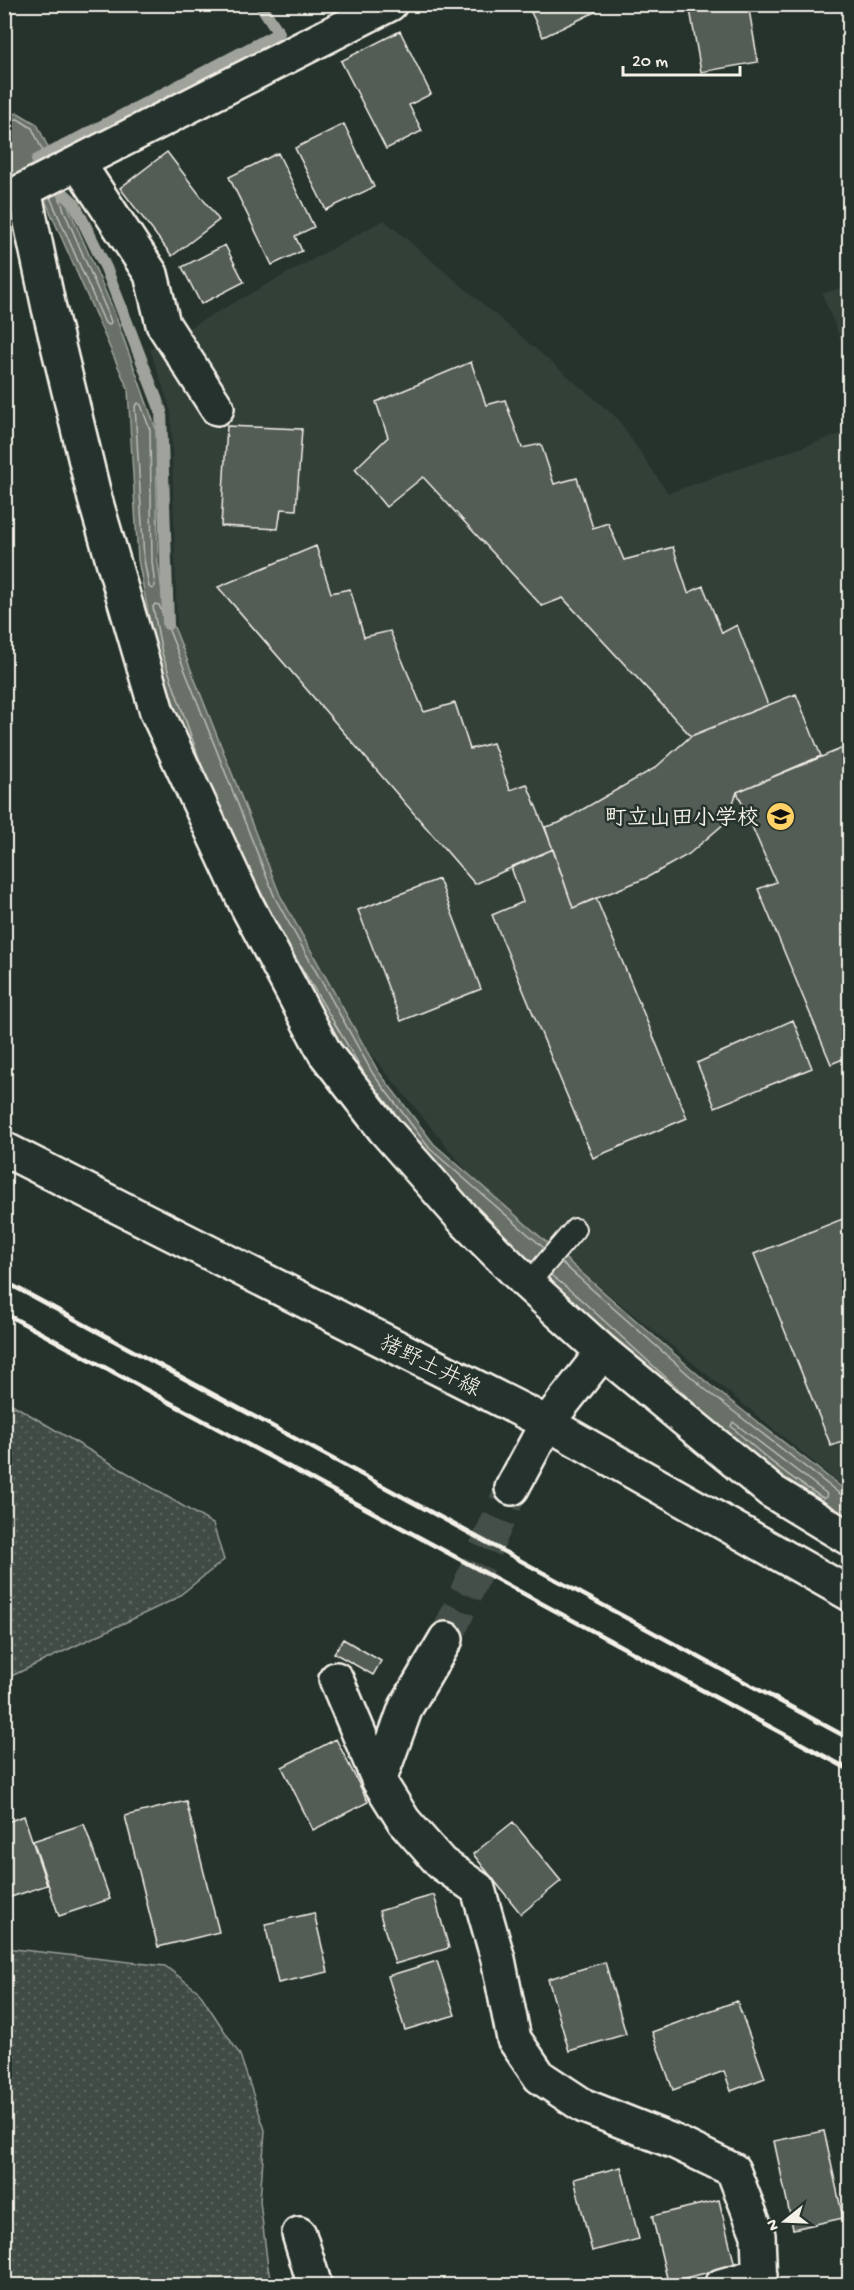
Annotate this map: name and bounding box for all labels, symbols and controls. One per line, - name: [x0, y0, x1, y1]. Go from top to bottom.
- scale bar: [623, 39, 740, 77]
- text: 20 m: [632, 52, 668, 73]
- school or university icon: 町立山田小学校: [764, 800, 796, 832]
- place label: 町立山田小学校: [605, 806, 759, 833]
- street label: 猪野土井線: [374, 1330, 485, 1404]
- north arrow: [755, 2191, 815, 2251]
- text: N: [763, 2216, 785, 2232]

